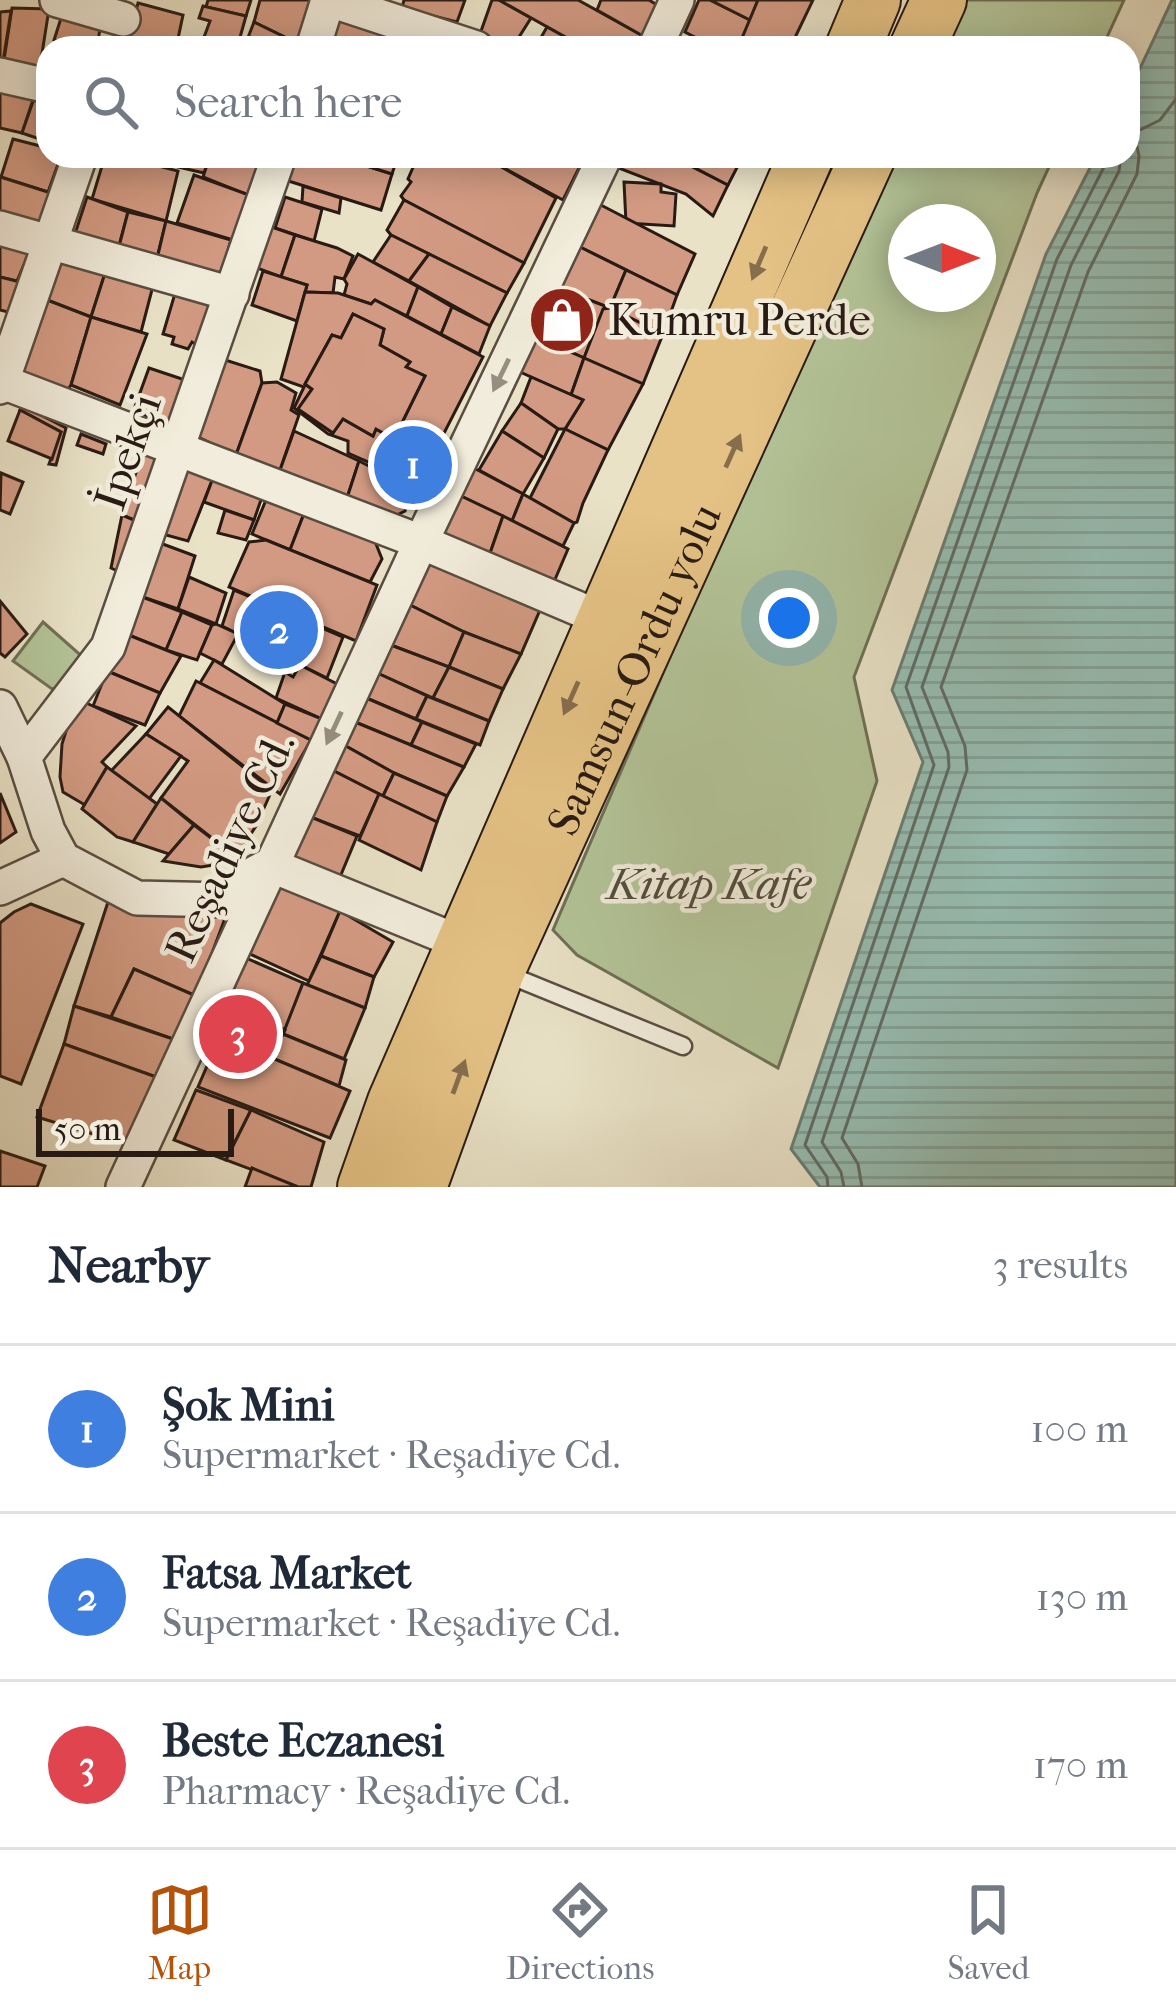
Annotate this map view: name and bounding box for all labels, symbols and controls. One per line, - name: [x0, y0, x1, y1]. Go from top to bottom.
- search box: [36, 36, 1140, 168]
- icon: search: [78, 69, 144, 135]
- text: Search here: [174, 76, 402, 129]
- north arrow: [888, 204, 996, 312]
- one-way arrow: [749, 246, 769, 281]
- shop icon: Kumru Perde: [527, 285, 597, 355]
- place label: Kumru Perde: [608, 294, 871, 347]
- one-way arrow: [491, 358, 511, 393]
- street label: İpekçi: [82, 386, 173, 517]
- pin: 1: [374, 420, 452, 510]
- one-way arrow: [724, 433, 744, 468]
- street label: Samsun-Ordu yolu: [536, 495, 733, 843]
- pin: 2: [240, 585, 318, 675]
- your location: [759, 588, 819, 648]
- one-way arrow: [560, 681, 580, 716]
- one-way arrow: [324, 711, 344, 746]
- street label: Reşadiye Cd.: [154, 723, 306, 971]
- park label: Kitap Kafe: [604, 858, 813, 911]
- pin: 3: [199, 989, 277, 1079]
- one-way arrow: [451, 1059, 469, 1095]
- scale bar: [36, 1103, 234, 1156]
- text: 50 m: [54, 1110, 121, 1149]
- text: Nearby: [48, 1235, 209, 1295]
- text: 3 results: [993, 1242, 1128, 1288]
- text: Şok Mini: [162, 1379, 335, 1432]
- text: 1: [80, 1406, 94, 1452]
- text: 100 m: [1030, 1406, 1128, 1452]
- text: Supermarket · Reşadiye Cd.: [162, 1432, 620, 1478]
- text: Fatsa Market: [162, 1547, 411, 1600]
- text: 2: [77, 1574, 97, 1620]
- text: 130 m: [1036, 1574, 1128, 1620]
- text: Supermarket · Reşadiye Cd.: [162, 1600, 620, 1646]
- text: Beste Eczanesi: [162, 1715, 444, 1768]
- text: 3: [79, 1742, 95, 1788]
- text: 170 m: [1033, 1742, 1128, 1788]
- text: Pharmacy · Reşadiye Cd.: [162, 1768, 570, 1814]
- tab: Map: [147, 1877, 213, 1988]
- tab: Directions: [506, 1877, 654, 1988]
- tab: Saved: [948, 1877, 1029, 1988]

